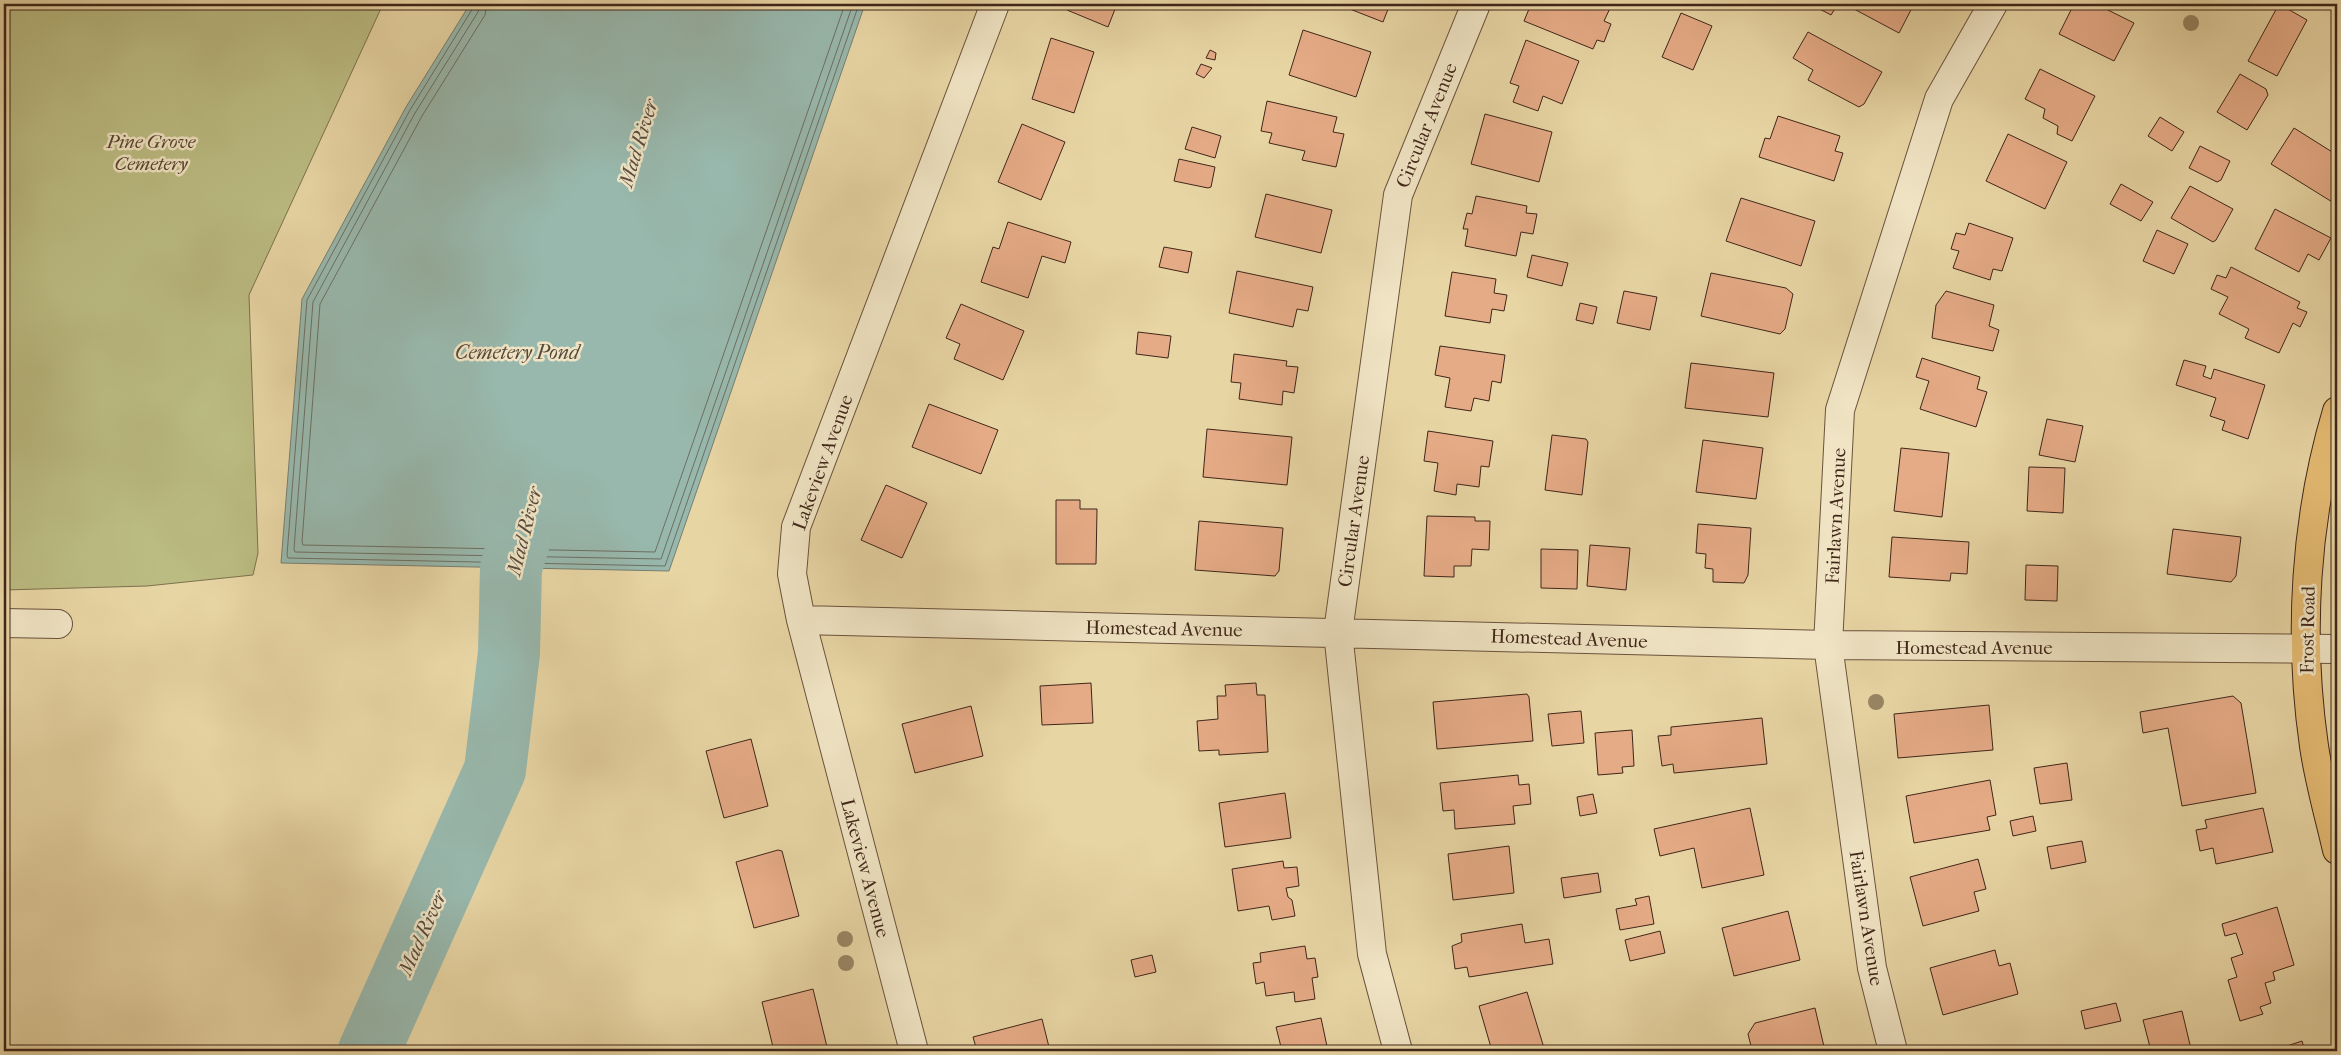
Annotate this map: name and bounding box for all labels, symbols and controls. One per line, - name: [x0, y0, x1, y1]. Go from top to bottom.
- street label: Circular Avenue: [1392, 60, 1462, 191]
- water label: Mad River: [614, 95, 663, 192]
- park label: Pine Grove Cemetery: [105, 131, 197, 175]
- water label: Cemetery Pond: [455, 341, 582, 364]
- street label: Lakeview Avenue: [788, 391, 858, 533]
- street label: Fairlawn Avenue: [1821, 447, 1851, 585]
- street label: Circular Avenue: [1334, 454, 1374, 588]
- water label: Mad River: [502, 483, 547, 580]
- street label: Frost Road: [2296, 585, 2320, 674]
- street label: Homestead Avenue: [1085, 617, 1243, 641]
- street label: Homestead Avenue: [1490, 625, 1648, 653]
- street label: Homestead Avenue: [1895, 637, 2053, 659]
- street label: Lakeview Avenue: [836, 796, 894, 940]
- street label: Fairlawn Avenue: [1844, 849, 1888, 987]
- water label: Mad River: [393, 885, 452, 981]

